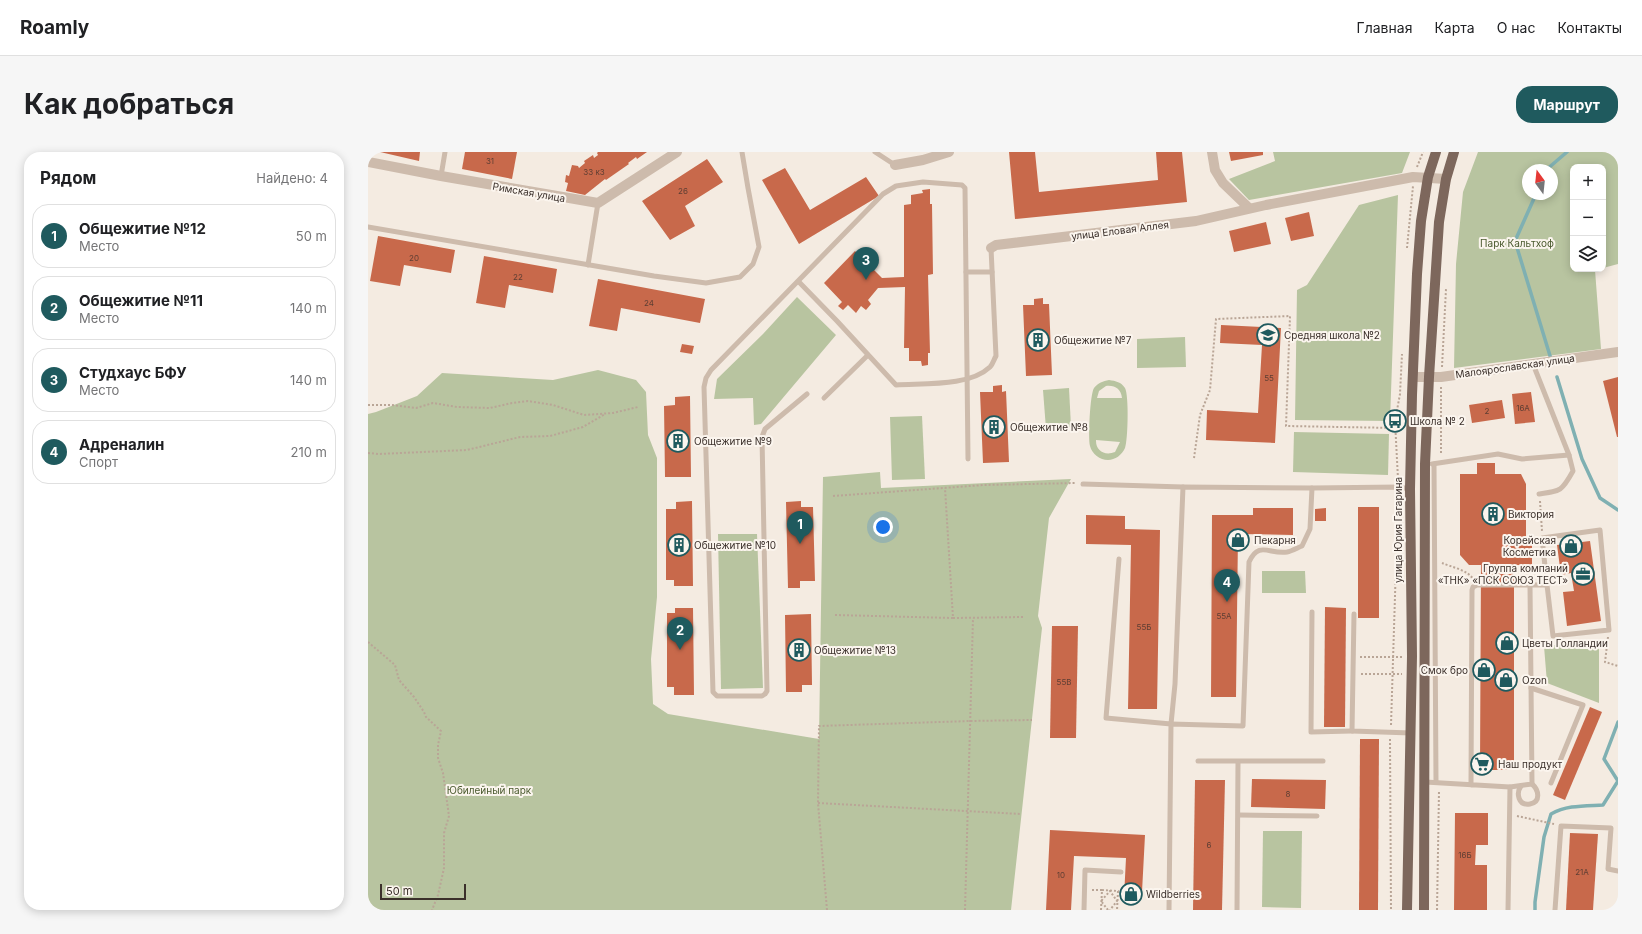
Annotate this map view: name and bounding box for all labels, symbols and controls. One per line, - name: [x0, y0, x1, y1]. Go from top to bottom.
- text: Roamly: [20, 16, 89, 39]
- text: Главная: [1357, 19, 1412, 36]
- text: Карта: [1434, 19, 1475, 36]
- text: О нас: [1497, 19, 1535, 36]
- text: Контакты: [1557, 19, 1622, 36]
- button: Маршрут: [1516, 86, 1618, 123]
- text: Как добраться: [24, 87, 234, 121]
- house number: 31: [486, 156, 494, 166]
- north arrow: [1522, 164, 1558, 200]
- map controls: [1570, 164, 1606, 272]
- button: +: [1570, 164, 1606, 200]
- house number: 33 к3: [583, 167, 605, 177]
- text: Рядом: [40, 168, 96, 188]
- text: Найдено: 4: [256, 170, 328, 186]
- street label: Римская улица: [492, 180, 566, 204]
- house number: 26: [678, 186, 688, 196]
- button: −: [1570, 200, 1606, 236]
- street label: улица Еловая Аллея: [1070, 218, 1170, 242]
- text: Общежитие №12: [79, 219, 206, 238]
- text: 1: [51, 228, 57, 244]
- text: 50 m: [296, 228, 327, 244]
- button: layers: [1570, 236, 1606, 272]
- park label: Парк Кальтхоф: [1480, 237, 1554, 249]
- text: Место: [79, 238, 119, 254]
- pin: 3: [853, 247, 879, 280]
- house number: 20: [409, 253, 419, 263]
- house number: 22: [513, 272, 523, 282]
- text: Общежитие №11: [79, 291, 203, 310]
- house number: 24: [644, 298, 654, 308]
- text: 2: [50, 300, 58, 316]
- text: 140 m: [290, 300, 327, 316]
- text: Место: [79, 310, 119, 326]
- school or university icon: Средняя школа №2: [1255, 322, 1281, 348]
- building icon: Общежитие №7: [1025, 327, 1051, 353]
- place label: Средняя школа №2: [1284, 329, 1380, 341]
- place label: Общежитие №7: [1054, 334, 1132, 346]
- street label: Малоярославская улица: [1455, 352, 1575, 380]
- text: Студхаус БФУ: [79, 363, 187, 382]
- text: 3: [50, 372, 58, 388]
- text: 140 m: [290, 372, 327, 388]
- house number: 55: [1264, 373, 1274, 383]
- text: Место: [79, 382, 119, 398]
- house number: 16А: [1516, 403, 1530, 413]
- house number: 2: [1485, 406, 1490, 416]
- bus stop icon: Школа № 2: [1382, 408, 1408, 434]
- building icon: Общежитие №8: [981, 414, 1007, 440]
- place label: Школа № 2: [1410, 415, 1465, 427]
- place label: Общежитие №8: [1010, 421, 1088, 433]
- building icon: Общежитие №9: [665, 428, 691, 454]
- text: Адреналин: [79, 435, 164, 454]
- place label: Общежитие №9: [694, 435, 772, 447]
- text: 4: [50, 444, 58, 460]
- text: 210 m: [291, 444, 327, 460]
- text: Спорт: [79, 454, 118, 470]
- street label: улица Юрия Гагарина: [1392, 477, 1404, 583]
- building icon: Виктория: [1480, 501, 1506, 527]
- place label: Виктория: [1508, 508, 1554, 520]
- pin: 1: [787, 511, 813, 544]
- your location: [873, 517, 893, 537]
- shop icon: Пекарня: [1225, 527, 1251, 553]
- building icon: Общежитие №10: [666, 532, 692, 558]
- shop icon: Корейская Косметика: [1558, 533, 1584, 559]
- place label: Пекарня: [1254, 534, 1296, 546]
- place label: Корейская Косметика: [1503, 534, 1556, 558]
- place label: Общежитие №10: [694, 539, 776, 551]
- office icon: Группа компаний «ТНК» «ПСК СОЮЗ ТЕСТ»: [1570, 561, 1596, 587]
- place label: Группа компаний «ТНК» «ПСК СОЮЗ ТЕСТ»: [1438, 562, 1568, 586]
- pin: 4: [1214, 569, 1240, 602]
- house number: 55А: [1216, 611, 1232, 621]
- pin: 2: [667, 617, 693, 650]
- house number: 55Б: [1137, 622, 1151, 632]
- shop icon: Цветы Голландии: [1494, 630, 1520, 656]
- building icon: Общежитие №13: [786, 637, 812, 663]
- place label: Цветы Голландии: [1522, 637, 1608, 649]
- place label: Общежитие №13: [814, 644, 896, 656]
- shop icon: Смок бро: [1471, 657, 1497, 683]
- place label: Смок бро: [1421, 664, 1468, 676]
- shop icon: Ozon: [1493, 667, 1519, 693]
- place label: Ozon: [1522, 674, 1547, 686]
- house number: 55В: [1057, 677, 1071, 687]
- supermarket icon: Наш продукт: [1469, 751, 1495, 777]
- place label: Наш продукт: [1498, 758, 1562, 770]
- park label: Юбилейный парк: [447, 784, 532, 796]
- house number: 8: [1286, 789, 1291, 799]
- house number: 6: [1207, 840, 1212, 850]
- house number: 16Б: [1458, 850, 1472, 860]
- house number: 21А: [1575, 867, 1589, 877]
- house number: 10: [1057, 870, 1065, 880]
- shop icon: Wildberries: [1118, 881, 1144, 907]
- scale bar: [380, 882, 466, 901]
- text: 50 m: [386, 884, 412, 898]
- place label: Wildberries: [1146, 888, 1200, 900]

